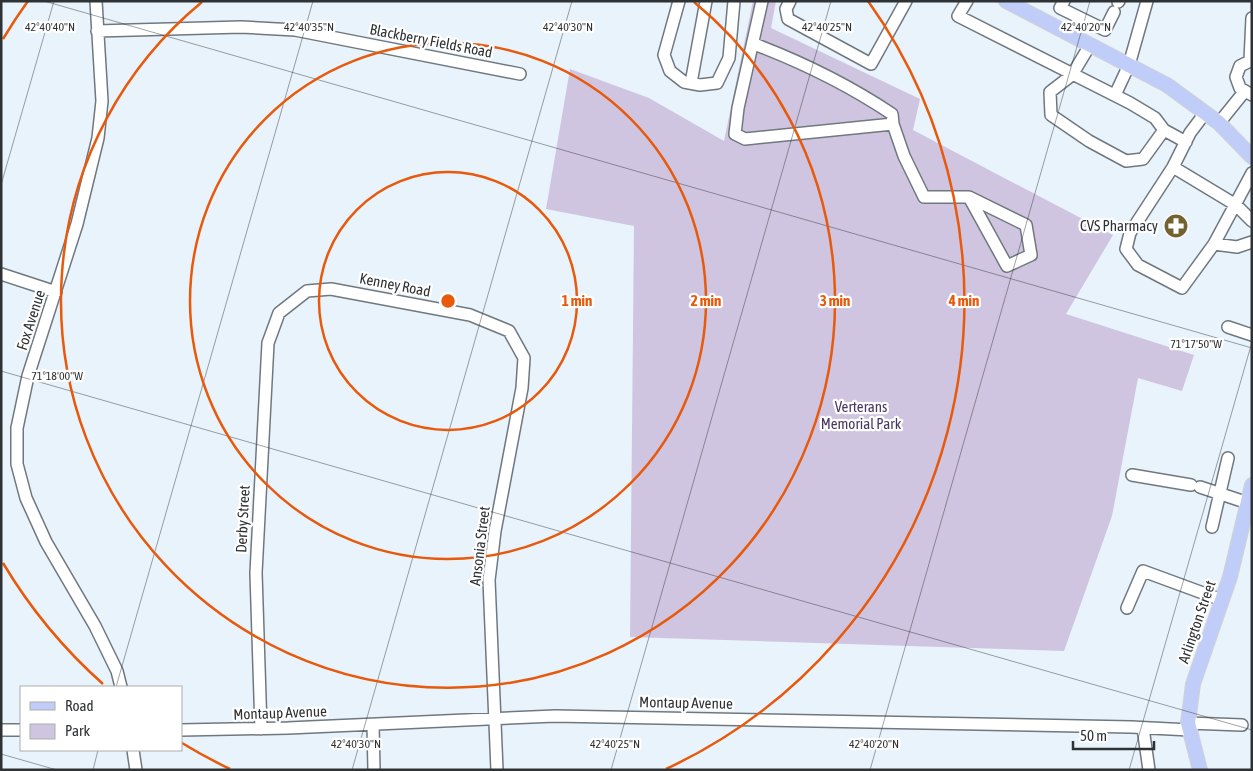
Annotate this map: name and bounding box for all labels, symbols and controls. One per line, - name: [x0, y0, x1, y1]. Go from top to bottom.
- text: 42°40'40"N: [25, 20, 75, 34]
- text: 42°40'35"N: [284, 20, 334, 34]
- street label: Blackberry Fields Road: [368, 20, 494, 61]
- text: 42°40'30"N: [543, 20, 593, 34]
- text: 42°40'25"N: [802, 20, 852, 34]
- text: 42°40'20"N: [1061, 20, 1111, 34]
- pharmacy icon: CVS Pharmacy: [1163, 213, 1189, 239]
- place label: CVS Pharmacy: [1080, 217, 1158, 234]
- street label: Kenney Road: [358, 269, 432, 300]
- street label: Fox Avenue: [13, 287, 48, 352]
- centre of rings: [439, 292, 457, 310]
- text: 1 min: [562, 292, 592, 309]
- text: 2 min: [691, 292, 721, 309]
- text: 3 min: [820, 292, 850, 309]
- text: 4 min: [948, 292, 979, 309]
- text: 71°17'50"W: [1170, 337, 1222, 351]
- text: 71°18'00"W: [31, 369, 83, 383]
- park label: Verterans Memorial Park: [821, 398, 902, 432]
- street label: Derby Street: [232, 485, 253, 553]
- street label: Ansonia Street: [466, 505, 493, 586]
- street label: Arlington Street: [1174, 578, 1219, 665]
- legend: [20, 686, 182, 751]
- street label: Montaup Avenue: [639, 693, 733, 712]
- text: Road: [65, 697, 94, 714]
- street label: Montaup Avenue: [233, 702, 327, 723]
- scale bar: [1073, 718, 1154, 750]
- text: Park: [65, 722, 90, 739]
- text: 50 m: [1080, 727, 1107, 744]
- text: 42°40'30"N: [331, 737, 381, 751]
- text: 42°40'25"N: [590, 737, 640, 751]
- text: 42°40'20"N: [849, 737, 899, 751]

